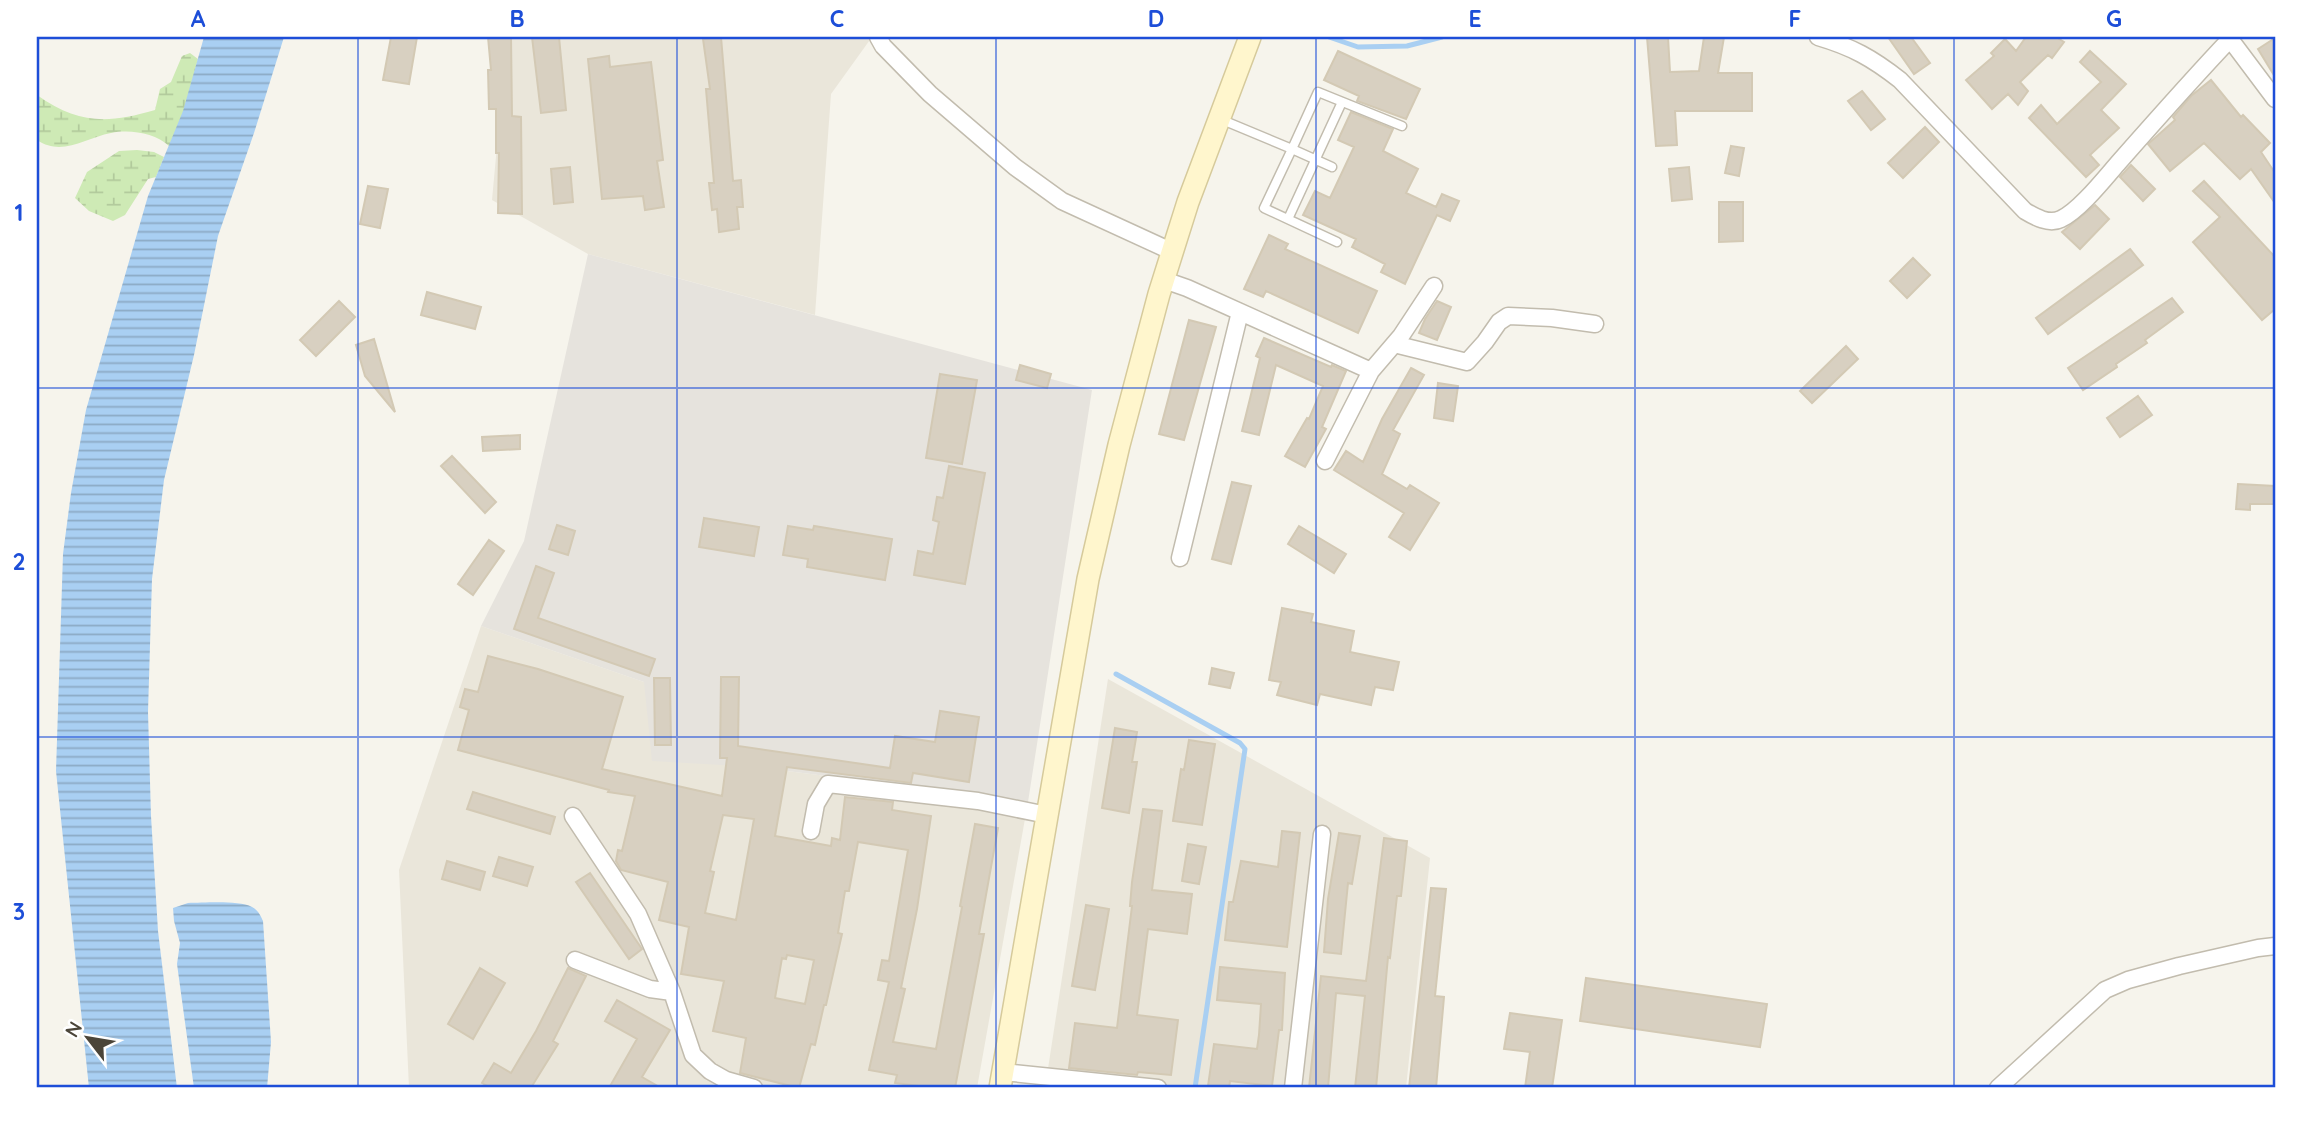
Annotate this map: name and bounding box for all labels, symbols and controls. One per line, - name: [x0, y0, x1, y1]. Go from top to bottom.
- text: A: [191, 4, 206, 33]
- text: B: [509, 4, 525, 33]
- text: C: [830, 4, 844, 33]
- text: D: [1148, 4, 1164, 33]
- text: E: [1468, 4, 1482, 33]
- text: F: [1789, 4, 1801, 33]
- text: G: [2106, 4, 2122, 33]
- text: 1: [15, 198, 23, 227]
- text: 2: [12, 547, 26, 576]
- text: 3: [13, 897, 25, 926]
- north arrow: [52, 1002, 122, 1072]
- text: N: [60, 1017, 87, 1041]

